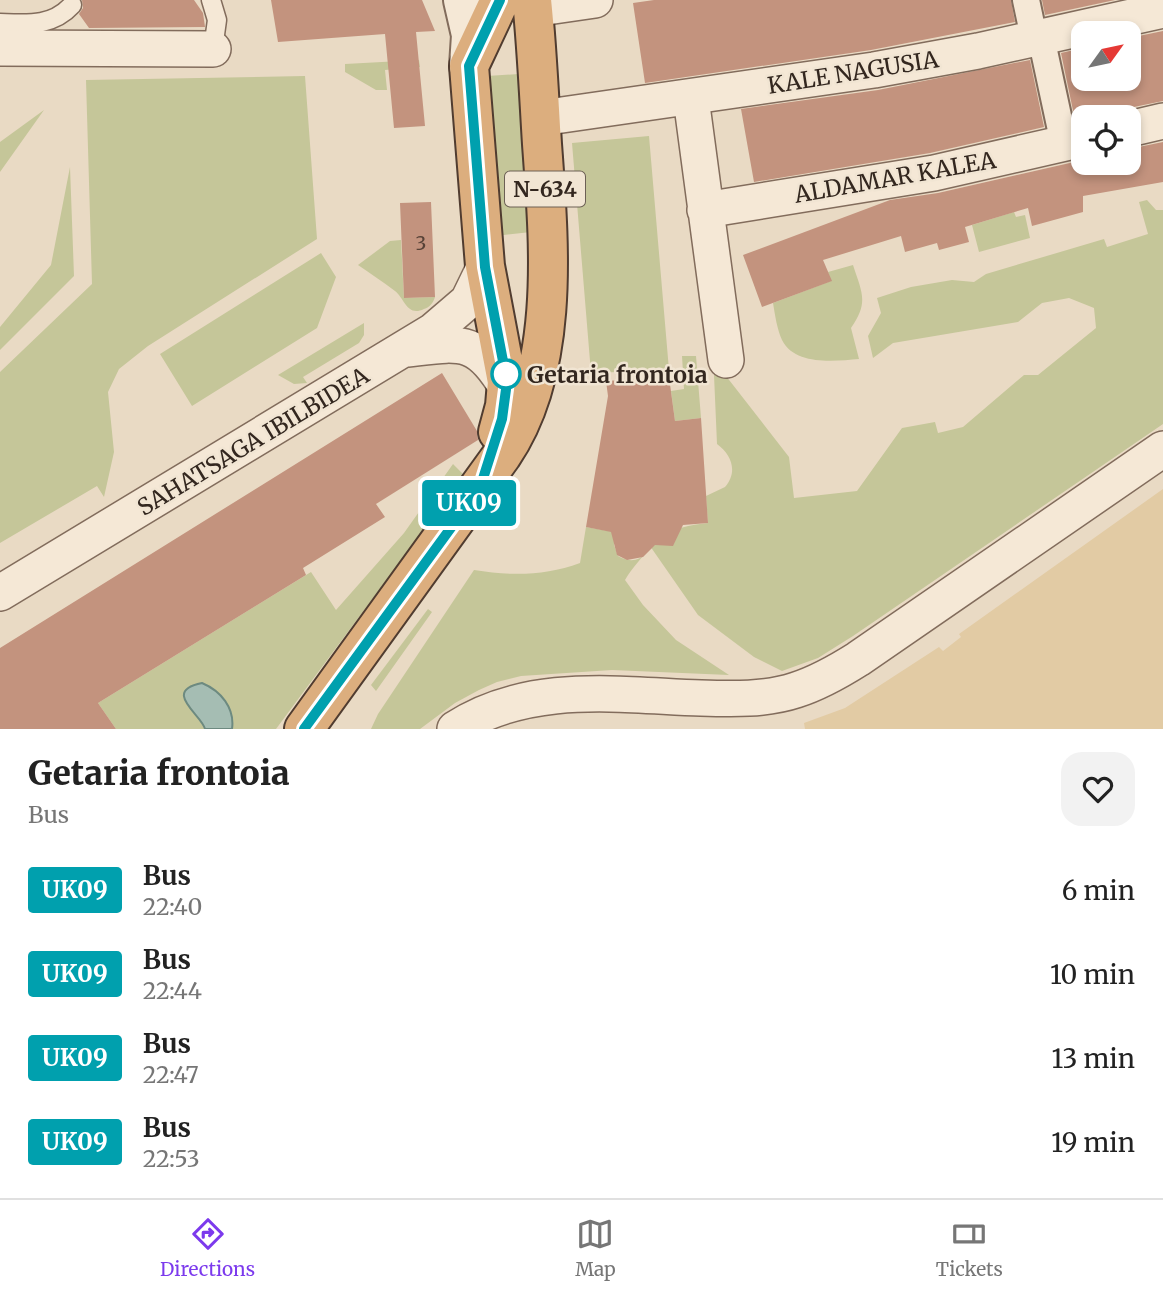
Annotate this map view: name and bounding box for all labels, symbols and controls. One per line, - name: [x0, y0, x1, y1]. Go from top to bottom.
- north arrow: [1071, 21, 1141, 91]
- map controls: [1071, 21, 1141, 175]
- street label: KALE NAGUSIA: [766, 44, 941, 100]
- button: locate: [1071, 105, 1141, 175]
- street label: ALDAMAR KALEA: [791, 145, 999, 209]
- road number: N-634: [505, 172, 585, 206]
- house number: 3: [416, 231, 426, 255]
- marker: Getaria frontoia: [491, 359, 521, 389]
- street label: SAHATSAGA IBILBIDEA: [132, 360, 375, 522]
- place label: Getaria frontoia: [527, 360, 708, 389]
- line badge: UK09: [420, 480, 518, 526]
- text: UK09: [436, 487, 502, 518]
- button: heart: [1061, 752, 1135, 826]
- text: Getaria frontoia: [28, 753, 290, 794]
- text: Bus: [28, 800, 69, 829]
- text: Bus: [143, 859, 191, 892]
- text: UK09: [42, 874, 108, 905]
- text: 6 min: [1062, 874, 1135, 907]
- text: 22:40: [143, 892, 202, 921]
- text: Bus: [143, 943, 191, 976]
- text: UK09: [42, 958, 108, 989]
- text: 10 min: [1050, 958, 1135, 991]
- text: 22:44: [143, 976, 202, 1005]
- text: Bus: [143, 1027, 191, 1060]
- text: UK09: [42, 1042, 108, 1073]
- text: 13 min: [1051, 1042, 1135, 1075]
- text: 22:47: [143, 1060, 199, 1089]
- text: Bus: [143, 1111, 191, 1144]
- text: UK09: [42, 1126, 108, 1157]
- text: 19 min: [1051, 1126, 1135, 1159]
- text: 22:53: [143, 1144, 200, 1173]
- tab: Directions: [160, 1215, 255, 1281]
- tab: Map: [575, 1215, 616, 1281]
- tab: Tickets: [936, 1215, 1003, 1281]

